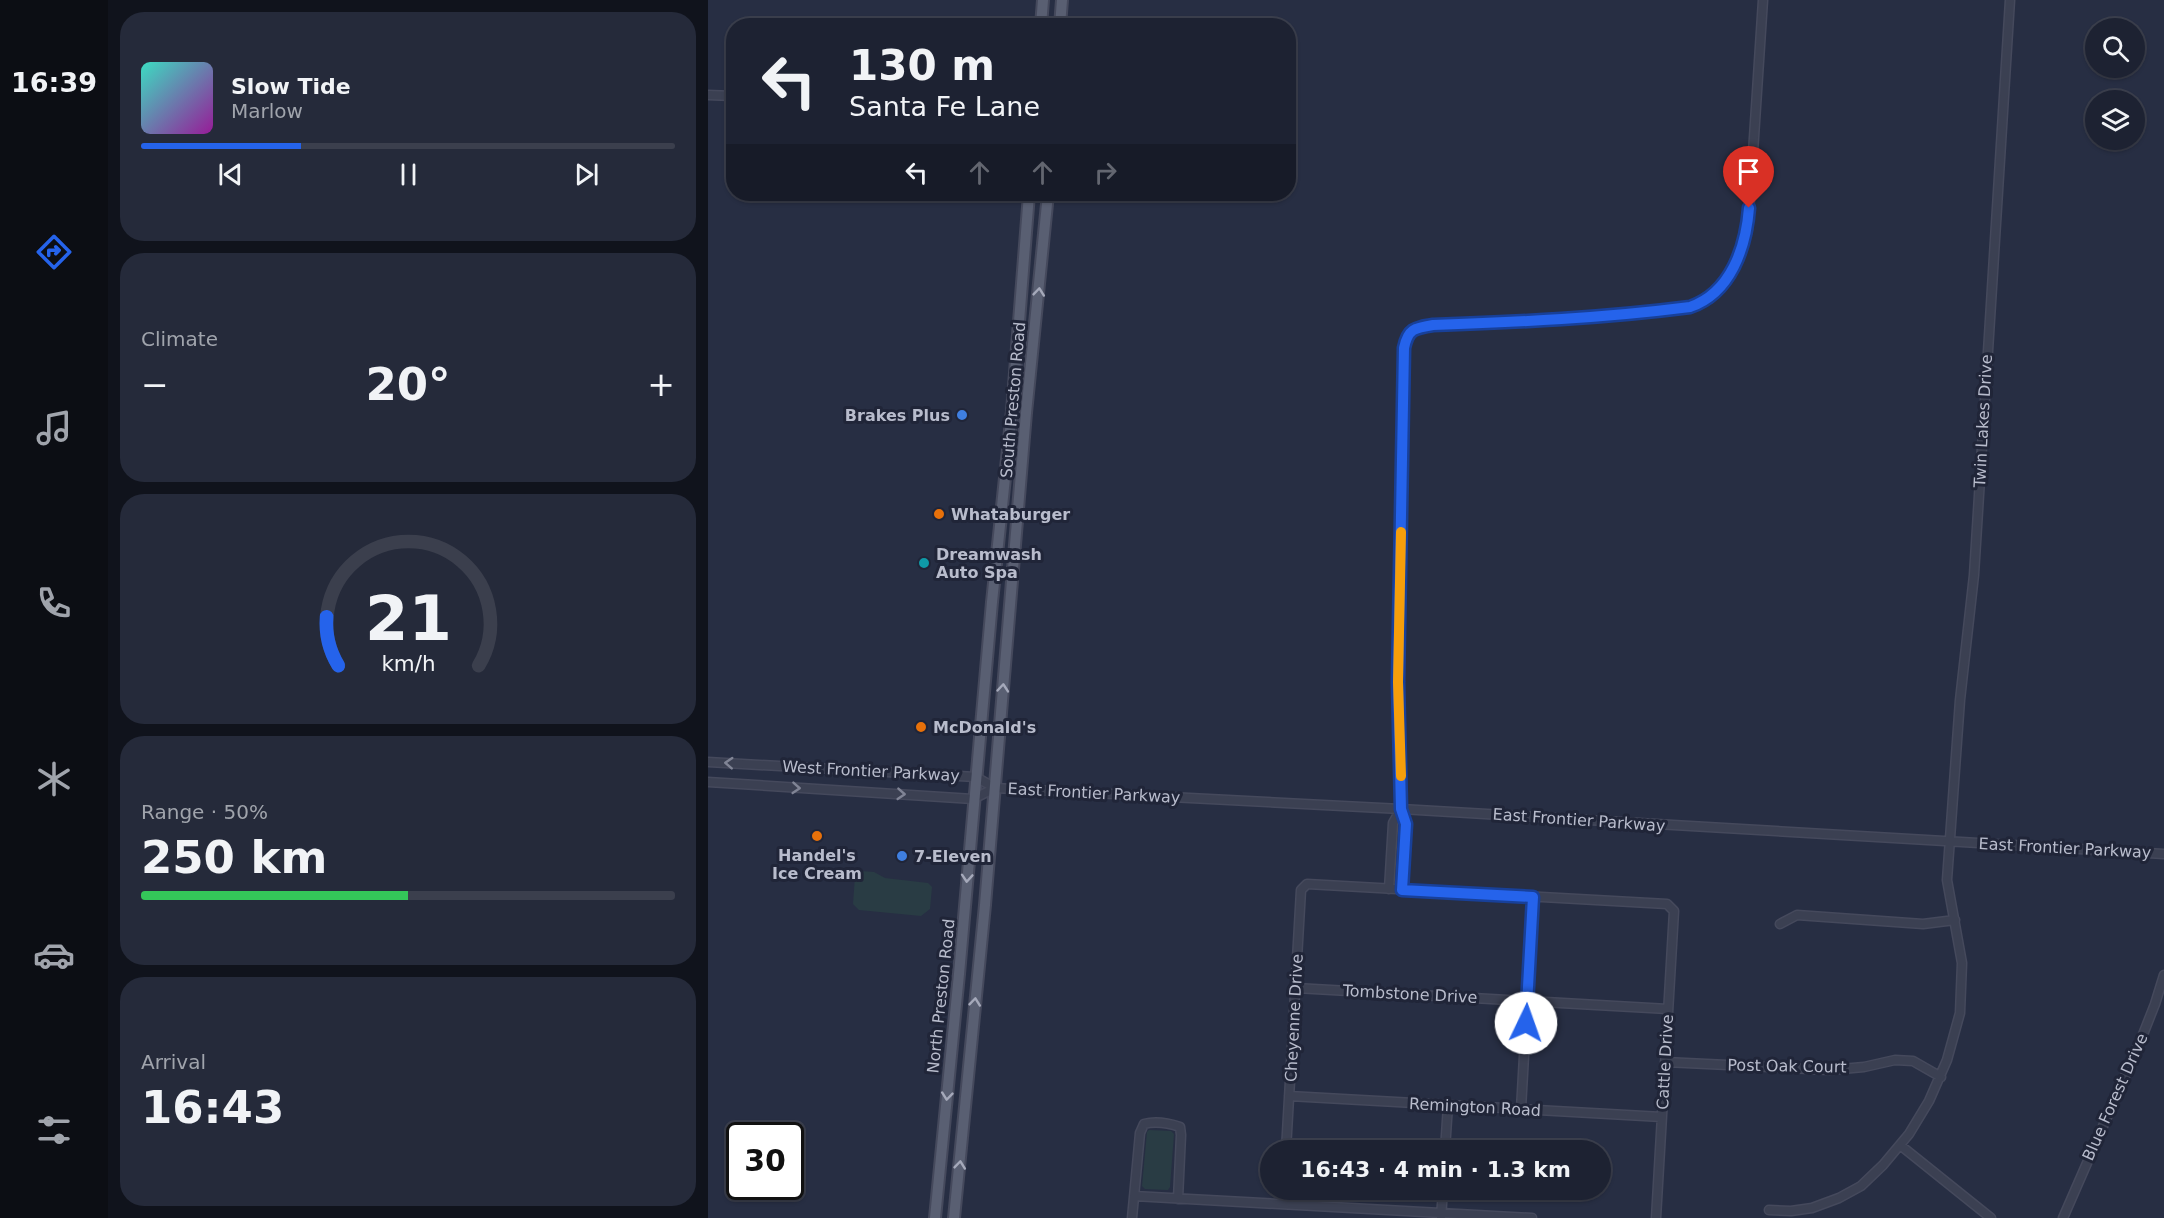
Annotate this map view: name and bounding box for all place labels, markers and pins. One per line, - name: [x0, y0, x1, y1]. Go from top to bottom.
- pin: [1723, 146, 1774, 208]
- place label: Brakes Plus: [845, 406, 950, 425]
- marker: Brakes Plus: [955, 408, 969, 422]
- place label: Whataburger: [951, 505, 1070, 524]
- marker: Whataburger: [932, 507, 946, 521]
- place label: Dreamwash Auto Spa: [936, 545, 1042, 582]
- marker: Dreamwash Auto Spa: [917, 556, 931, 570]
- place label: McDonald's: [933, 718, 1036, 737]
- marker: McDonald's: [914, 720, 928, 734]
- marker: Handel's Ice Cream: [810, 829, 824, 843]
- place label: Handel's Ice Cream: [772, 846, 862, 883]
- place label: 7-Eleven: [914, 847, 992, 866]
- marker: 7-Eleven: [895, 849, 909, 863]

